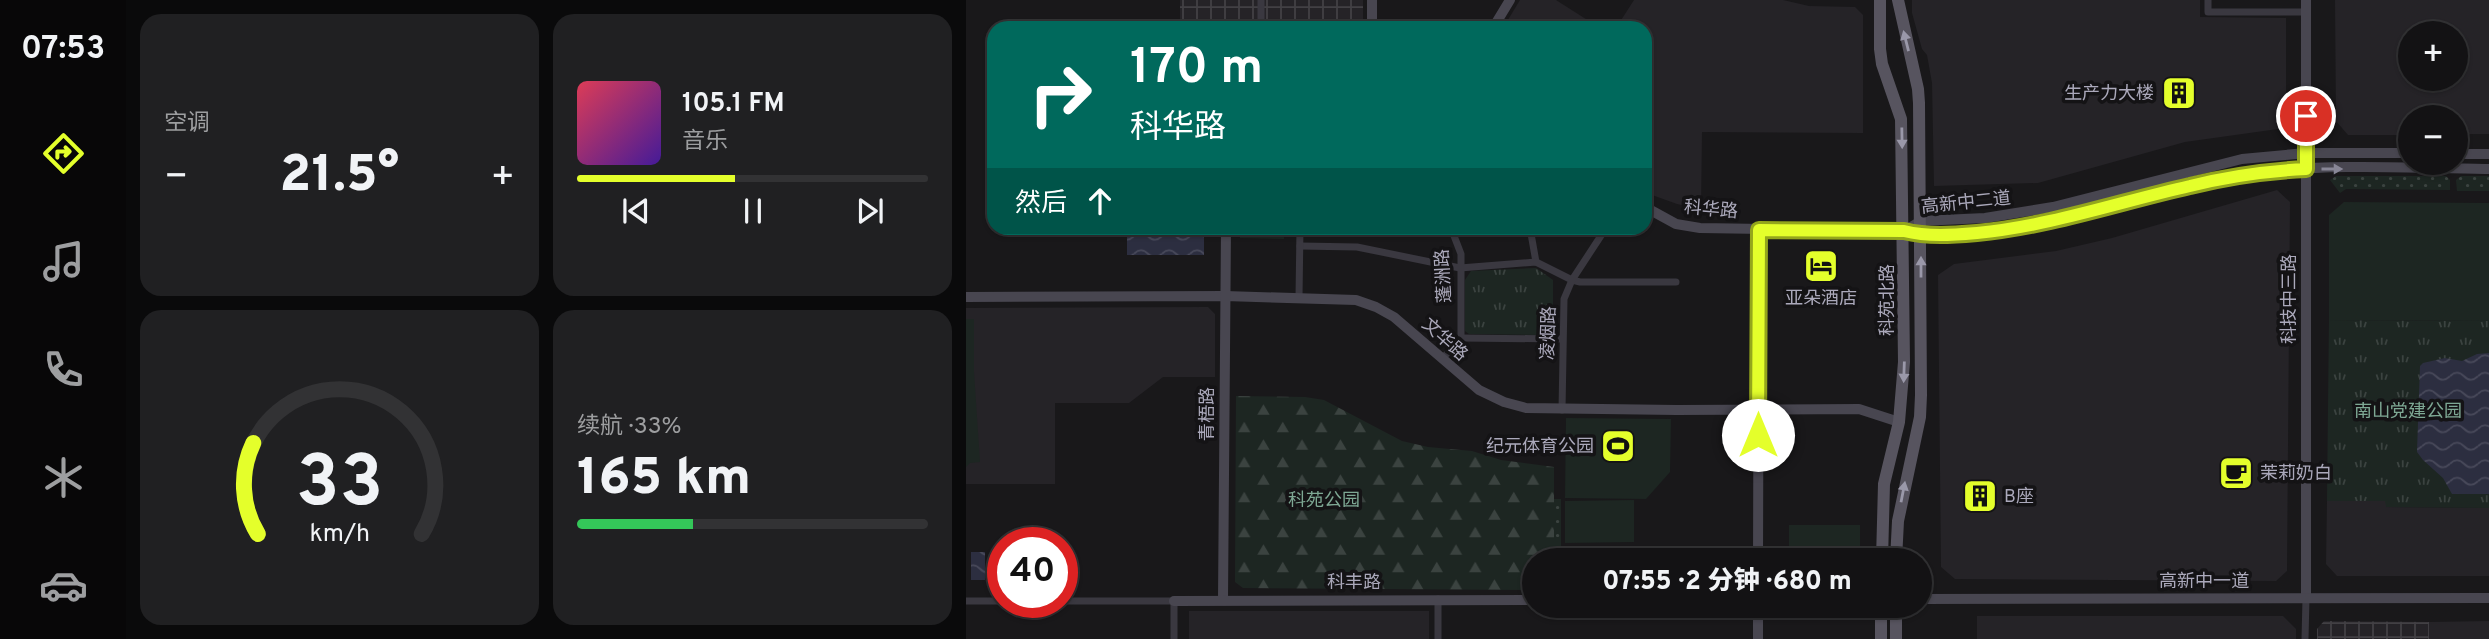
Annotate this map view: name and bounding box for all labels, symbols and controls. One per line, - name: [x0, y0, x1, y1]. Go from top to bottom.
- map controls: [2398, 21, 2468, 175]
- button: +: [2398, 21, 2468, 91]
- one-way arrow: [1900, 29, 1911, 51]
- text: 07:53: [21, 30, 105, 70]
- text: 170 m: [1130, 39, 1263, 101]
- icon: right: [1015, 49, 1106, 140]
- building icon: 生产力大楼: [2160, 74, 2198, 112]
- place label: 生产力大楼: [2064, 83, 2154, 106]
- pin: [2276, 86, 2336, 146]
- text: 105.1 FM: [682, 88, 785, 121]
- icon: arrive: [2287, 97, 2325, 135]
- button: −: [2398, 105, 2468, 175]
- text: 科华路: [1130, 109, 1226, 149]
- text: 空调: [164, 110, 210, 139]
- one-way arrow: [1896, 127, 1908, 149]
- text: 音乐: [682, 128, 728, 157]
- icon: directions: [39, 129, 88, 178]
- text: 21.5°: [280, 144, 399, 210]
- text: −: [164, 154, 189, 203]
- text: +: [490, 154, 515, 203]
- one-way arrow: [2321, 163, 2343, 175]
- icon: ahead: [1081, 182, 1119, 220]
- street label: 高新中二道: [1920, 187, 2012, 220]
- text: 然后: [1015, 188, 1067, 221]
- icon: previous: [617, 192, 655, 230]
- icon: pause: [734, 192, 772, 230]
- icon: next: [851, 192, 889, 230]
- street label: 科华路: [1683, 197, 1739, 224]
- icon: music: [39, 237, 88, 286]
- hotel icon: 亚朵酒店: [1802, 247, 1840, 285]
- street label: 蓬洲路: [1432, 248, 1457, 303]
- street label: 科技中三路: [2279, 254, 2302, 344]
- one-way arrow: [1915, 255, 1927, 277]
- street label: 科苑北路: [1877, 264, 1900, 336]
- place label: 亚朵酒店: [1785, 288, 1857, 311]
- street label: 凌烟路: [1537, 306, 1562, 360]
- street label: 文华路: [1416, 314, 1472, 367]
- icon: phone: [39, 345, 88, 394]
- one-way arrow: [1898, 362, 1910, 384]
- street label: 青梧路: [1197, 387, 1220, 441]
- position arrow: [1721, 398, 1795, 472]
- park label: 南山党建公园: [2354, 401, 2462, 424]
- text: 续航 · 33%: [577, 413, 682, 442]
- sports icon: 纪元体育公园: [1599, 427, 1637, 465]
- place label: 纪元体育公园: [1486, 436, 1594, 459]
- text: 33: [296, 440, 383, 532]
- text: 165 km: [577, 447, 751, 513]
- icon: climate: [39, 453, 88, 502]
- cafe icon: 茉莉奶白: [2217, 454, 2255, 492]
- place label: 茉莉奶白: [2260, 463, 2332, 486]
- building icon: B座: [1961, 477, 1999, 515]
- one-way arrow: [1898, 481, 1909, 503]
- place label: B座: [2004, 486, 2034, 509]
- park label: 科苑公园: [1288, 490, 1360, 513]
- text: km/h: [309, 518, 370, 550]
- speed limit sign: 40: [987, 527, 1078, 618]
- icon: car: [39, 561, 88, 610]
- text: 07:55 · 2 分钟 · 680 m: [1602, 566, 1852, 599]
- street label: 高新中一道: [2159, 571, 2249, 594]
- street label: 科丰路: [1327, 572, 1381, 595]

